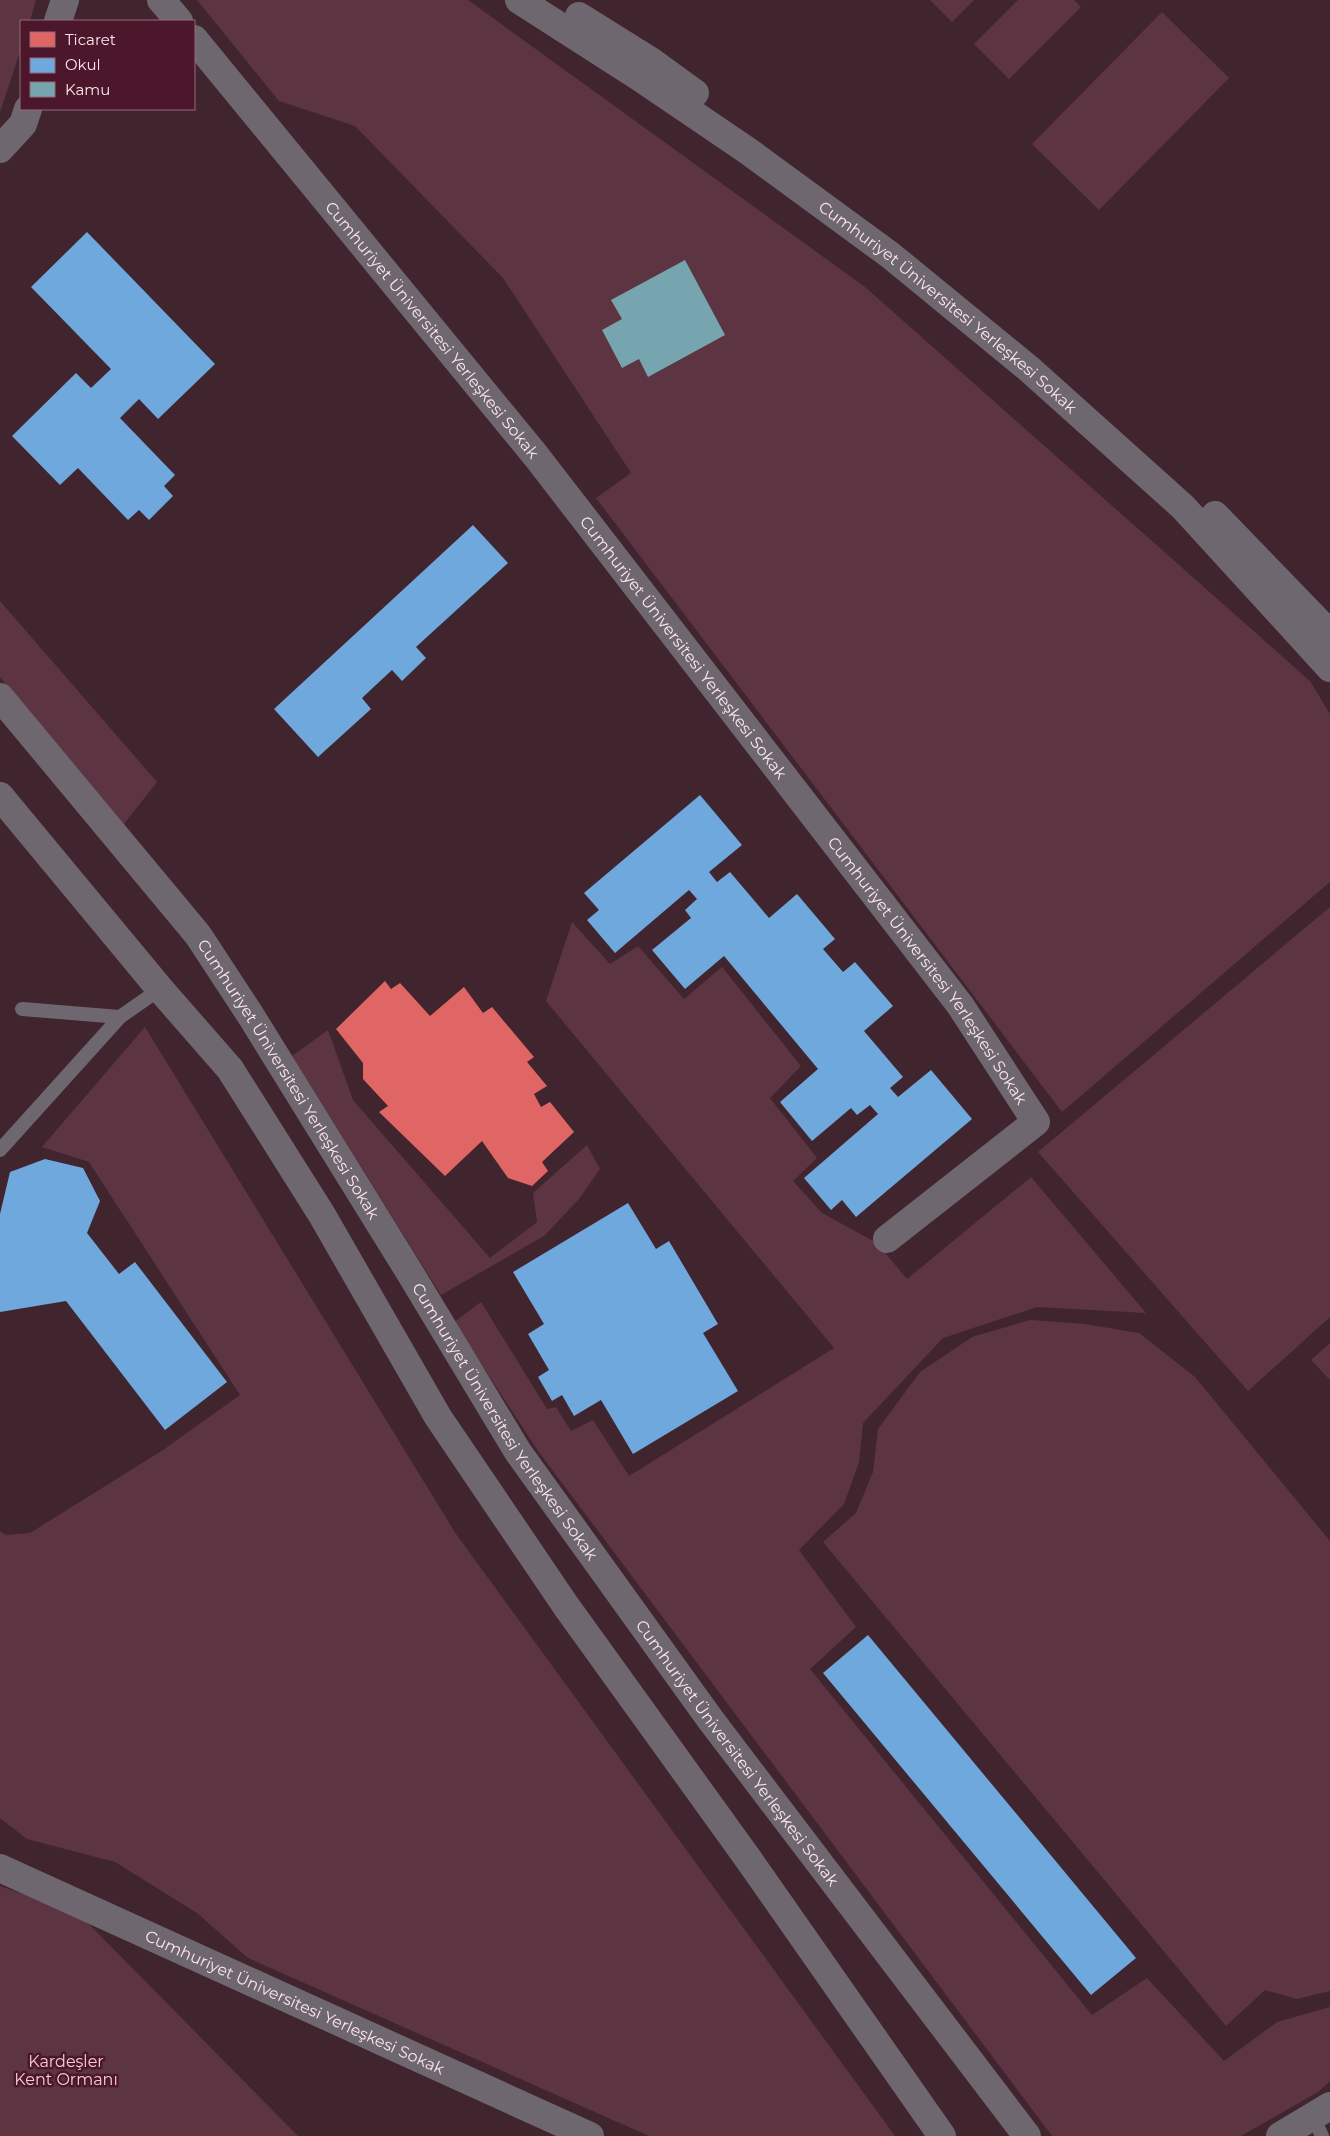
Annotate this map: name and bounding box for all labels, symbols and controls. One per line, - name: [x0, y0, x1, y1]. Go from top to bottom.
- legend: [20, 20, 195, 110]
- text: Ticaret: [65, 30, 116, 49]
- text: Okul: [65, 55, 101, 74]
- text: Kamu: [65, 80, 110, 99]
- street label: Cumhuriyet Üniversitesi Yerleşkesi Sokak: [815, 197, 1081, 418]
- street label: Cumhuriyet Üniversitesi Yerleşkesi Sokak: [321, 198, 543, 463]
- street label: Cumhuriyet Üniversitesi Yerleşkesi Sokak: [576, 512, 791, 783]
- street label: Cumhuriyet Üniversitesi Yerleşkesi Sokak: [823, 833, 1031, 1108]
- street label: Cumhuriyet Üniversitesi Yerleşkesi Sokak: [193, 936, 384, 1223]
- street label: Cumhuriyet Üniversitesi Yerleşkesi Sokak: [408, 1279, 602, 1564]
- street label: Cumhuriyet Üniversitesi Yerleşkesi Sokak: [632, 1616, 843, 1890]
- street label: Cumhuriyet Üniversitesi Yerleşkesi Sokak: [142, 1926, 448, 2079]
- park label: Kardeşler Kent Ormanı: [14, 2052, 118, 2089]

